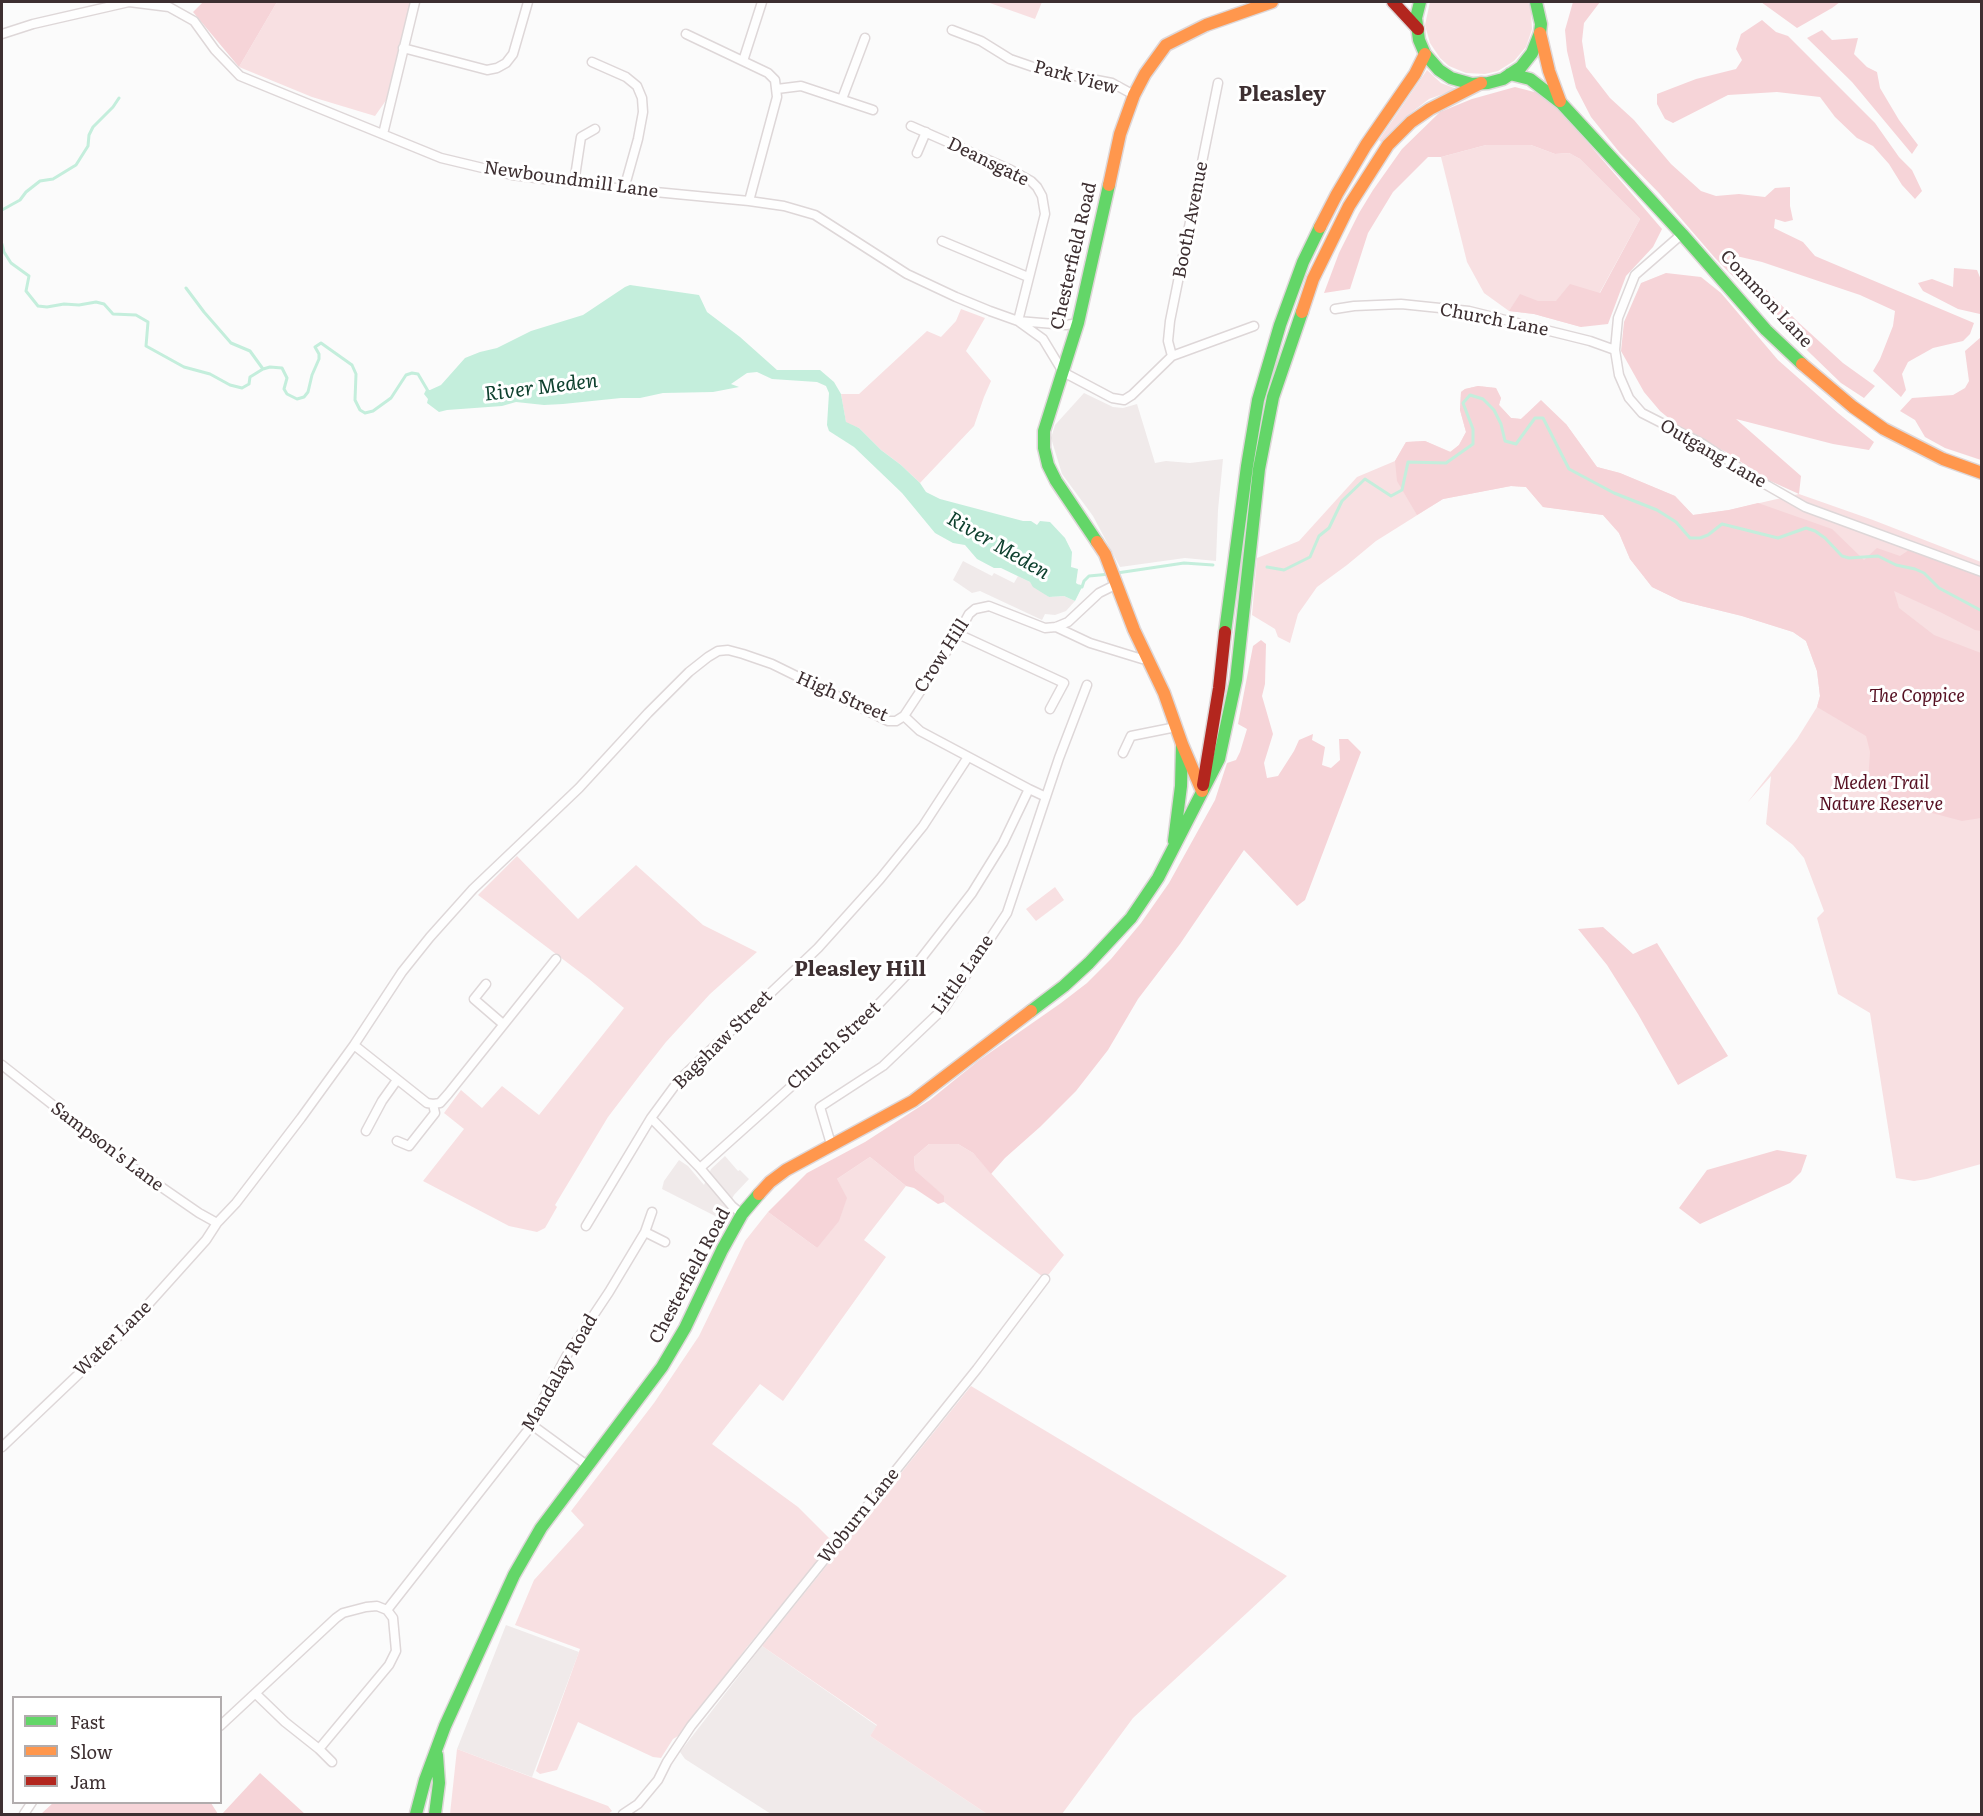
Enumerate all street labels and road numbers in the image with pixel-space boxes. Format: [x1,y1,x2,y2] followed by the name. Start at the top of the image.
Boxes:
[1031,56,1121,100] street label: Park View
[944,133,1032,191] street label: Deansgate
[483,157,659,203] street label: Newboundmill Lane
[1169,160,1213,280] street label: Booth Avenue
[1047,180,1101,332] street label: Chesterfield Road
[1715,246,1817,352] street label: Common Lane
[1438,299,1550,341] street label: Church Lane
[1656,415,1770,493] street label: Outgang Lane
[910,615,974,697] street label: Crow Hill
[793,667,891,727] street label: High Street
[928,931,998,1019] street label: Little Lane
[669,986,777,1094] street label: Bagshaw Street
[783,997,885,1095] street label: Church Street
[46,1098,168,1196] street label: Sampson's Lane
[645,1204,735,1348] street label: Chesterfield Road
[70,1297,156,1381] street label: Water Lane
[518,1310,602,1436] street label: Mandalay Road
[814,1464,904,1568] street label: Woburn Lane

